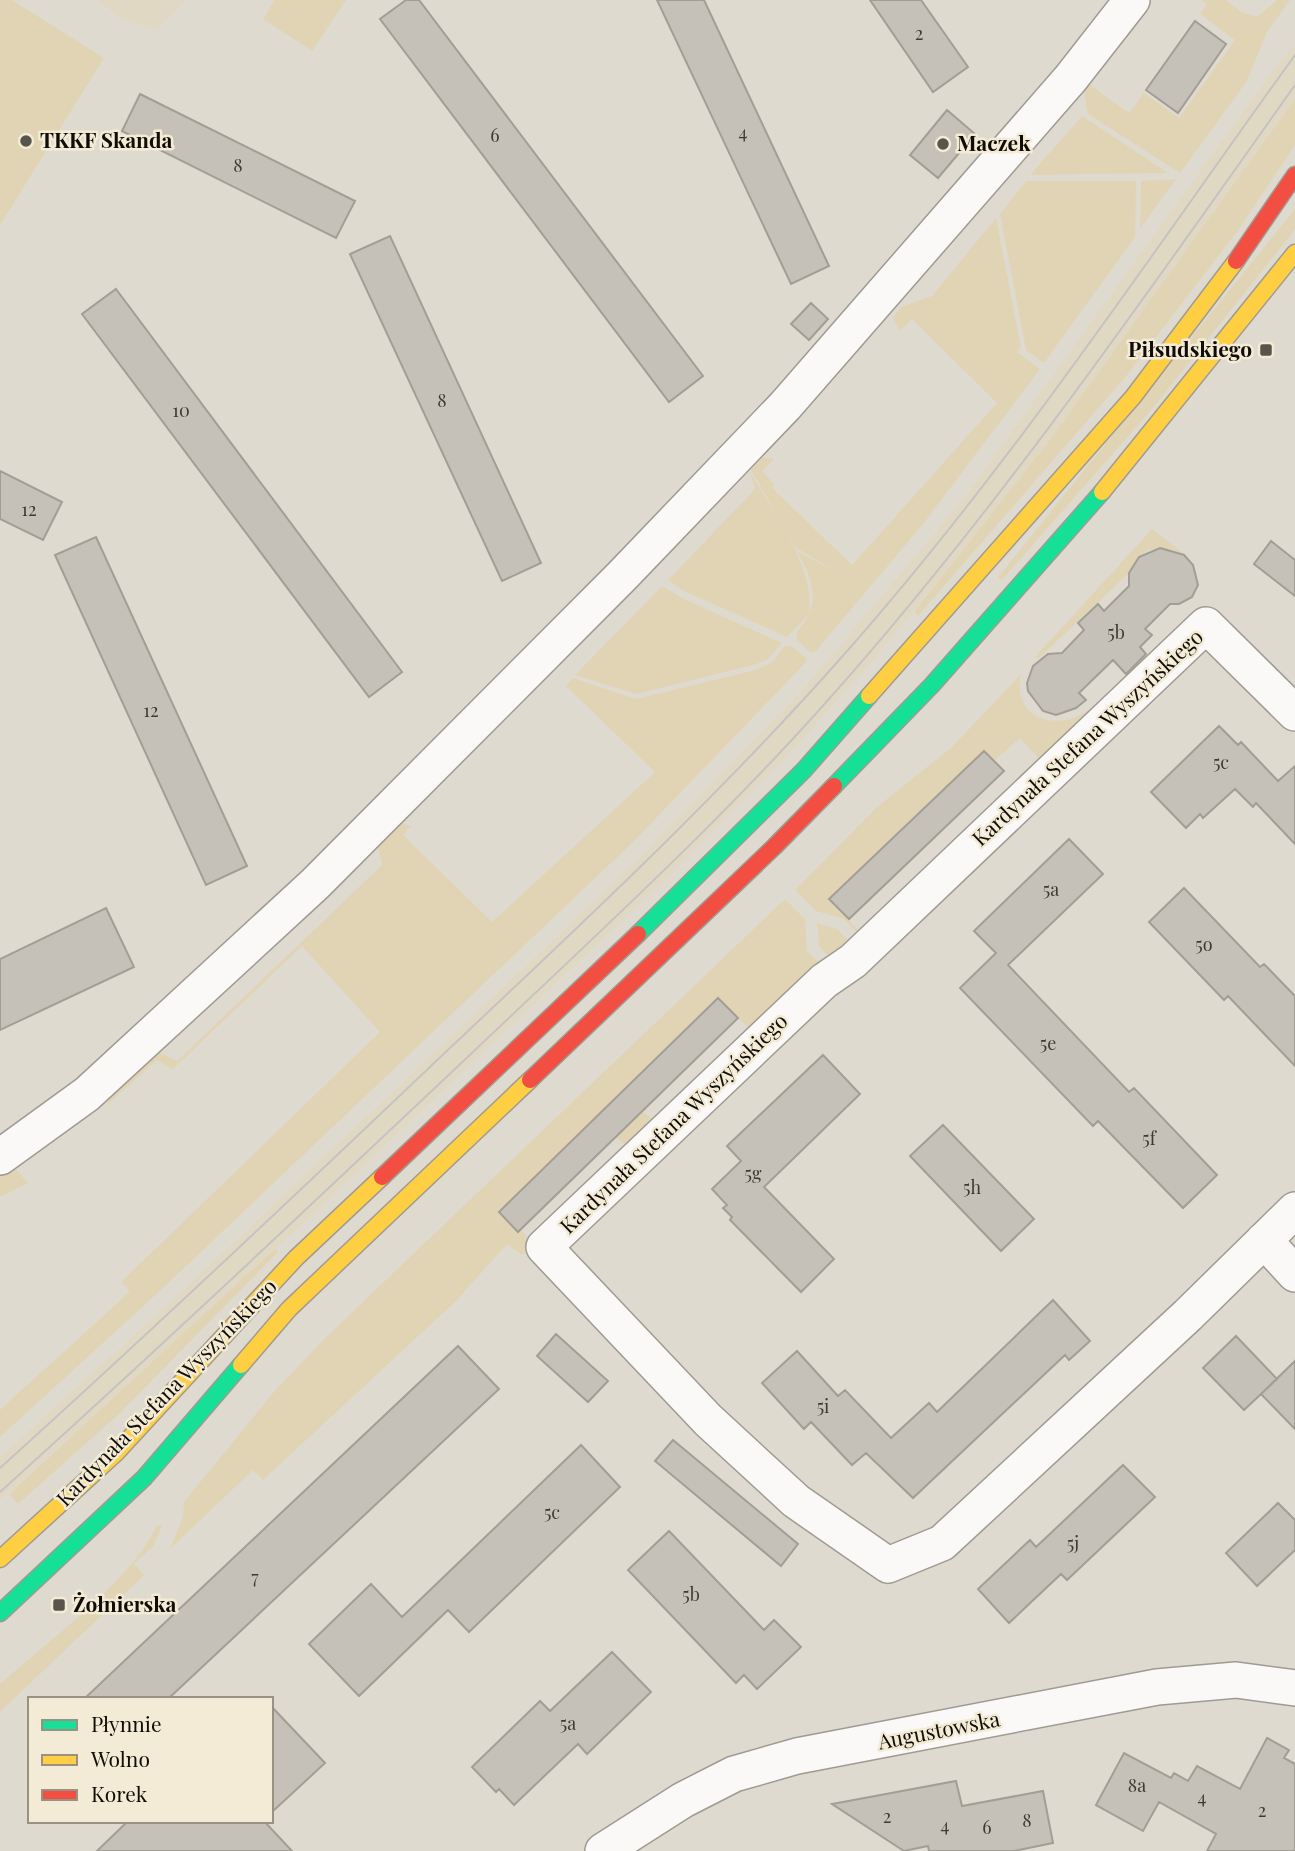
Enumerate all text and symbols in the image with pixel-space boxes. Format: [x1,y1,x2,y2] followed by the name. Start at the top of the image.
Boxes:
[915,21,923,45] house number: 2
[739,120,748,144] house number: 4
[490,123,500,147] house number: 6
[40,125,173,153] place label: TKKF Skanda
[957,128,1031,156] place label: Maczek
[18,133,34,149] marker: TKKF Skanda
[935,136,951,152] marker: Maczek
[233,153,243,177] house number: 8
[1128,334,1252,362] place label: Piłsudskiego
[1258,342,1274,358] marker: Piłsudskiego
[437,388,447,412] house number: 8
[172,398,190,422] house number: 10
[21,497,37,521] house number: 12
[1107,620,1125,644] house number: 5b
[965,622,1208,851] street label: Kardynała Stefana Wyszyńskiego
[143,698,159,722] house number: 12
[1213,750,1229,774] house number: 5c
[1043,877,1059,901] house number: 5a
[1195,932,1213,956] house number: 5o
[553,1006,792,1239] street label: Kardynała Stefana Wyszyńskiego
[1040,1031,1056,1055] house number: 5e
[1142,1126,1158,1150] house number: 5f
[745,1161,762,1185] house number: 5g
[963,1175,981,1199] house number: 5h
[49,1272,282,1511] street label: Kardynała Stefana Wyszyńskiego
[817,1394,829,1418] house number: 5i
[544,1500,560,1524] house number: 5c
[1067,1531,1079,1555] house number: 5j
[251,1565,259,1589] house number: 7
[682,1582,700,1606] house number: 5b
[73,1589,176,1617] place label: Żołnierska
[51,1597,67,1613] marker: Żołnierska
[28,1697,273,1823] legend
[874,1703,1002,1755] street label: Augustowska
[91,1709,162,1737] text: Płynnie
[560,1711,576,1735] house number: 5a
[90,1744,150,1772] text: Wolno
[1128,1773,1146,1797] house number: 8a
[91,1779,148,1807] text: Korek
[1198,1785,1207,1809] house number: 4
[1258,1798,1266,1822] house number: 2
[883,1804,891,1828] house number: 2
[1022,1808,1032,1832] house number: 8
[941,1813,950,1837] house number: 4
[982,1815,992,1839] house number: 6

